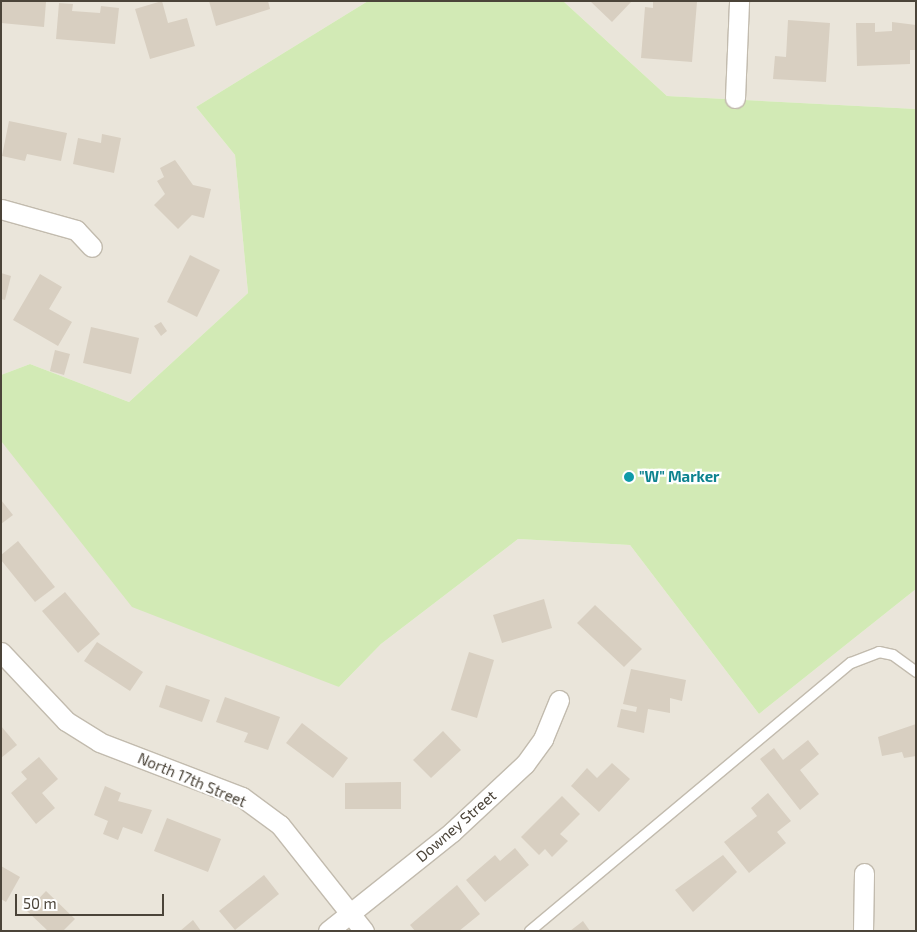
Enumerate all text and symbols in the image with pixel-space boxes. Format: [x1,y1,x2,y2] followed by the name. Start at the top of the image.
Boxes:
[639,468,720,486] place label: "W" Marker
[623,471,635,483] marker: "W" Marker
[135,749,249,811] street label: North 17th Street
[412,786,500,866] street label: Downey Street
[18,884,166,916] scale bar
[23,894,57,912] text: 50 m

